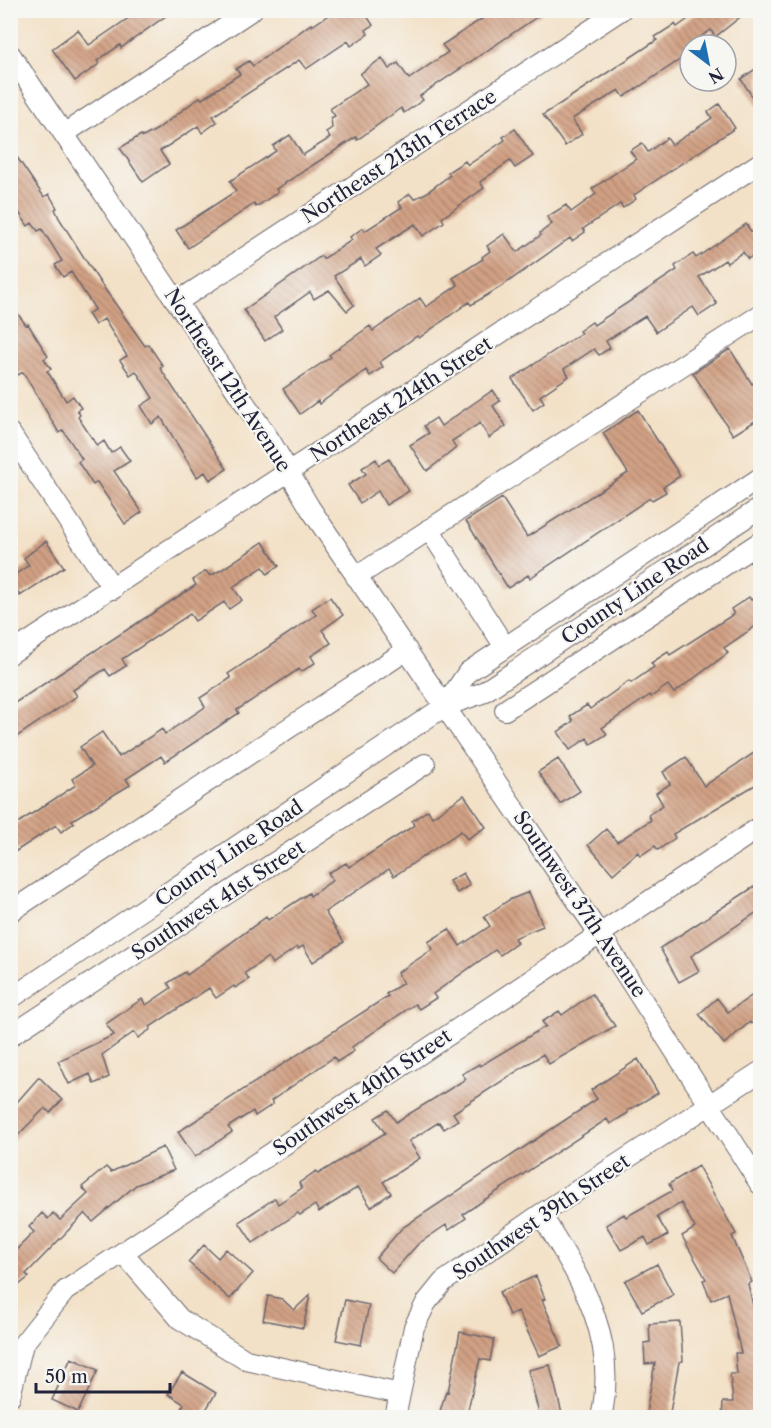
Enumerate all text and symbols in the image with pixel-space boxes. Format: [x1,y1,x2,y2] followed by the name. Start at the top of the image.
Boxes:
[678,33,738,93] north arrow
[705,64,727,88] text: N
[297,84,501,228] street label: Northeast 213th Terrace
[160,284,296,476] street label: Northeast 12th Avenue
[306,331,496,467] street label: Northeast 214th Street
[557,533,713,649] street label: County Line Road
[151,795,307,911] street label: County Line Road
[509,806,651,1002] street label: Southwest 37th Avenue
[127,835,309,965] street label: Southwest 41st Street
[268,1023,456,1161] street label: Southwest 40th Street
[448,1149,634,1285] street label: Southwest 39th Street
[36,1356,170,1394] scale bar
[45,1366,88,1388] text: 50 m

